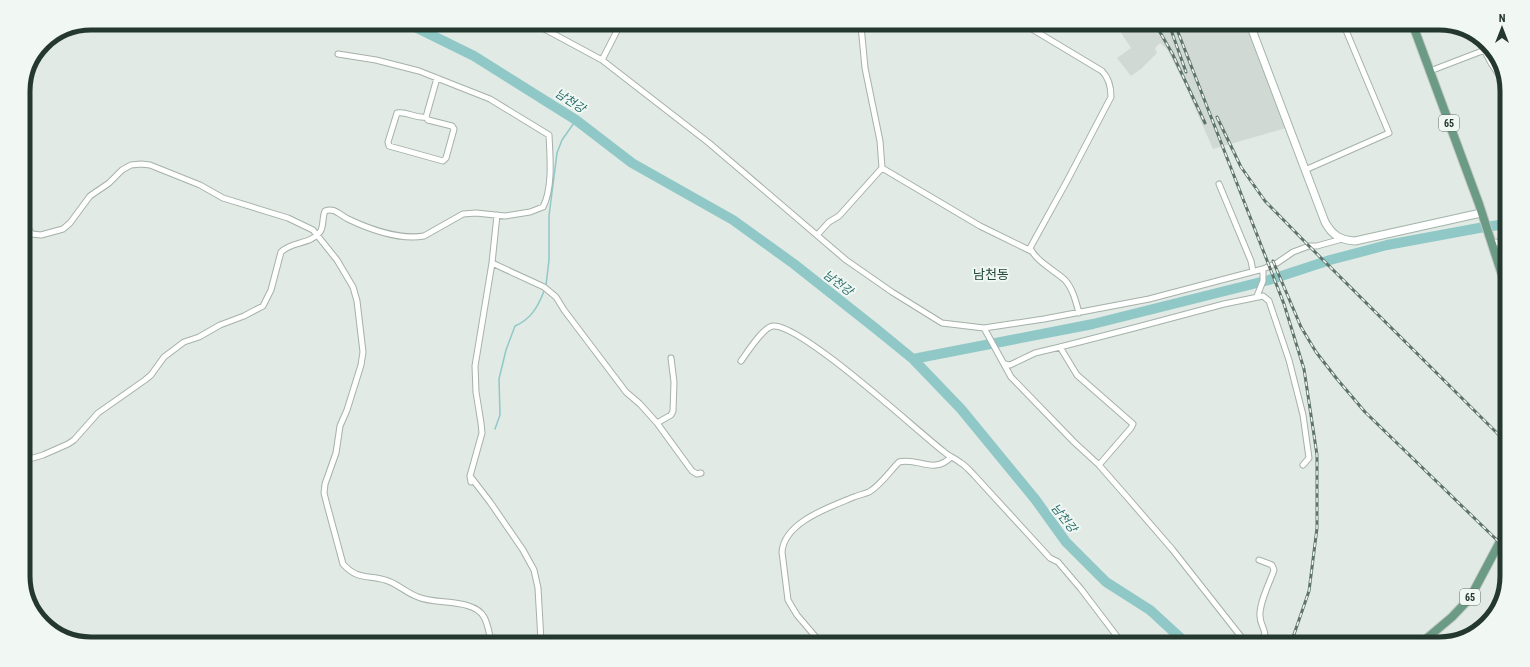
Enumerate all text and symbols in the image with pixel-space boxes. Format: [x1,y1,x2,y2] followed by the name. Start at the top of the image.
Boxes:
[1482,8,1522,48] north arrow
[1499,12,1506,25] text: N
[552,86,589,117] water label: 남천강
[1439,115,1459,131] road number: 65
[821,267,857,300] water label: 남천강
[973,267,1009,282] district label: 남천동
[1048,501,1081,537] water label: 남천강
[1460,589,1480,605] road number: 65

